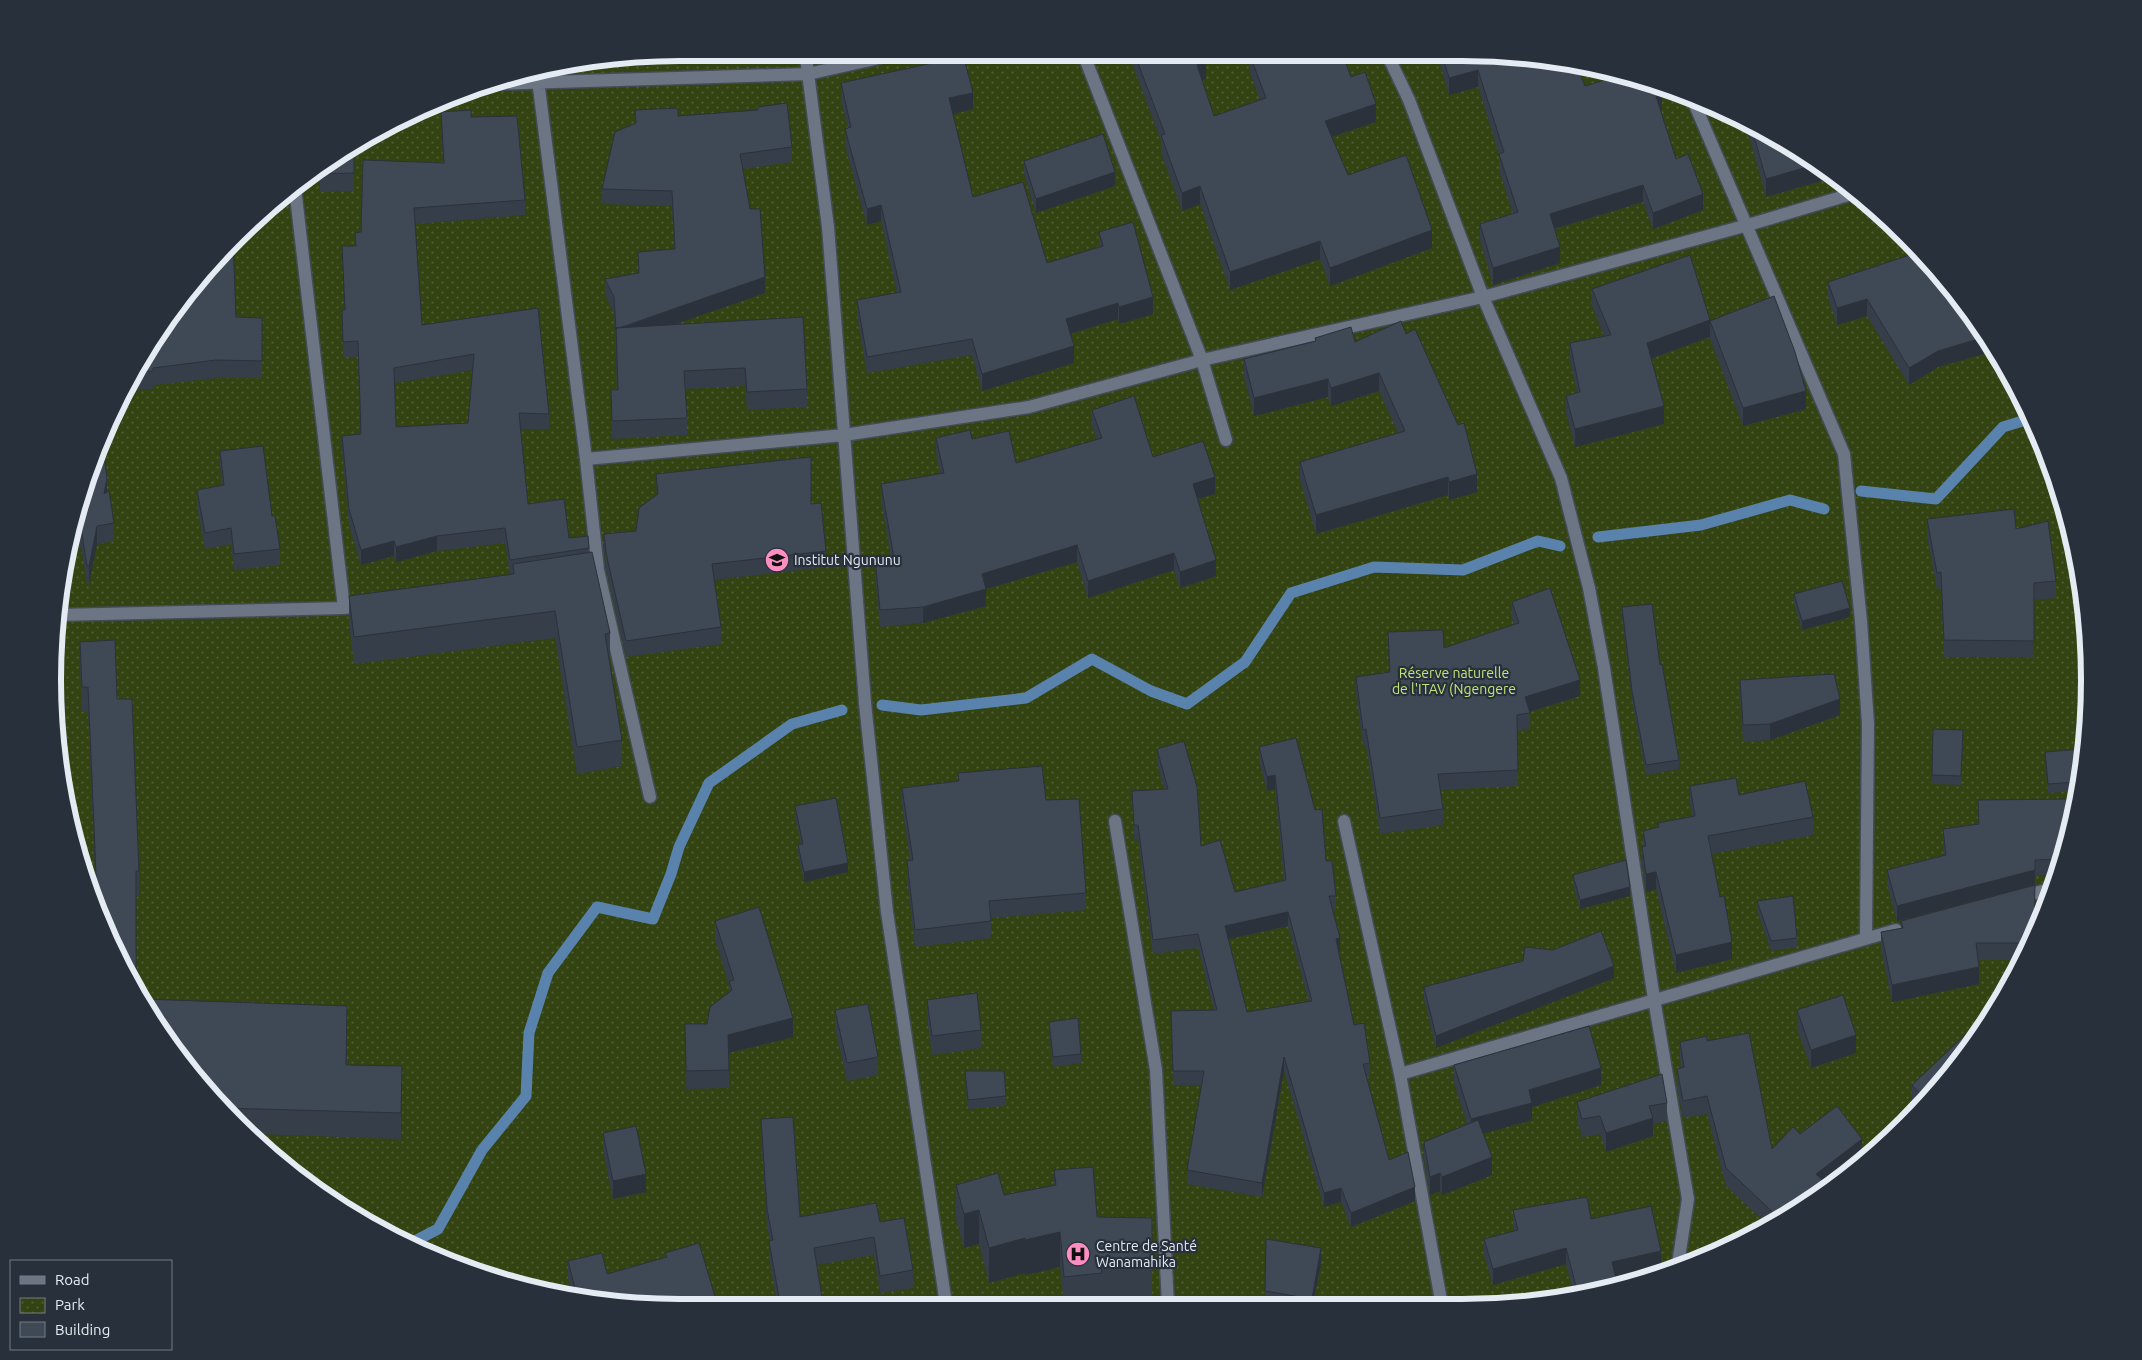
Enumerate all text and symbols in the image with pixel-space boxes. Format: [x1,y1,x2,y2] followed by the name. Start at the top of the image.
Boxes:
[764,547,790,573] school or university icon: Institut Ngununu
[794,552,901,568] place label: Institut Ngununu
[1392,665,1516,697] park label: Réserve naturelle de l'ITAV (Ngengere
[1096,1238,1197,1270] place label: Centre de Santé Wanamahika
[1065,1241,1091,1267] hospital icon: Centre de Santé Wanamahika
[10,1260,172,1350] legend
[55,1271,90,1288] text: Road
[55,1296,85,1313] text: Park
[55,1321,110,1338] text: Building

